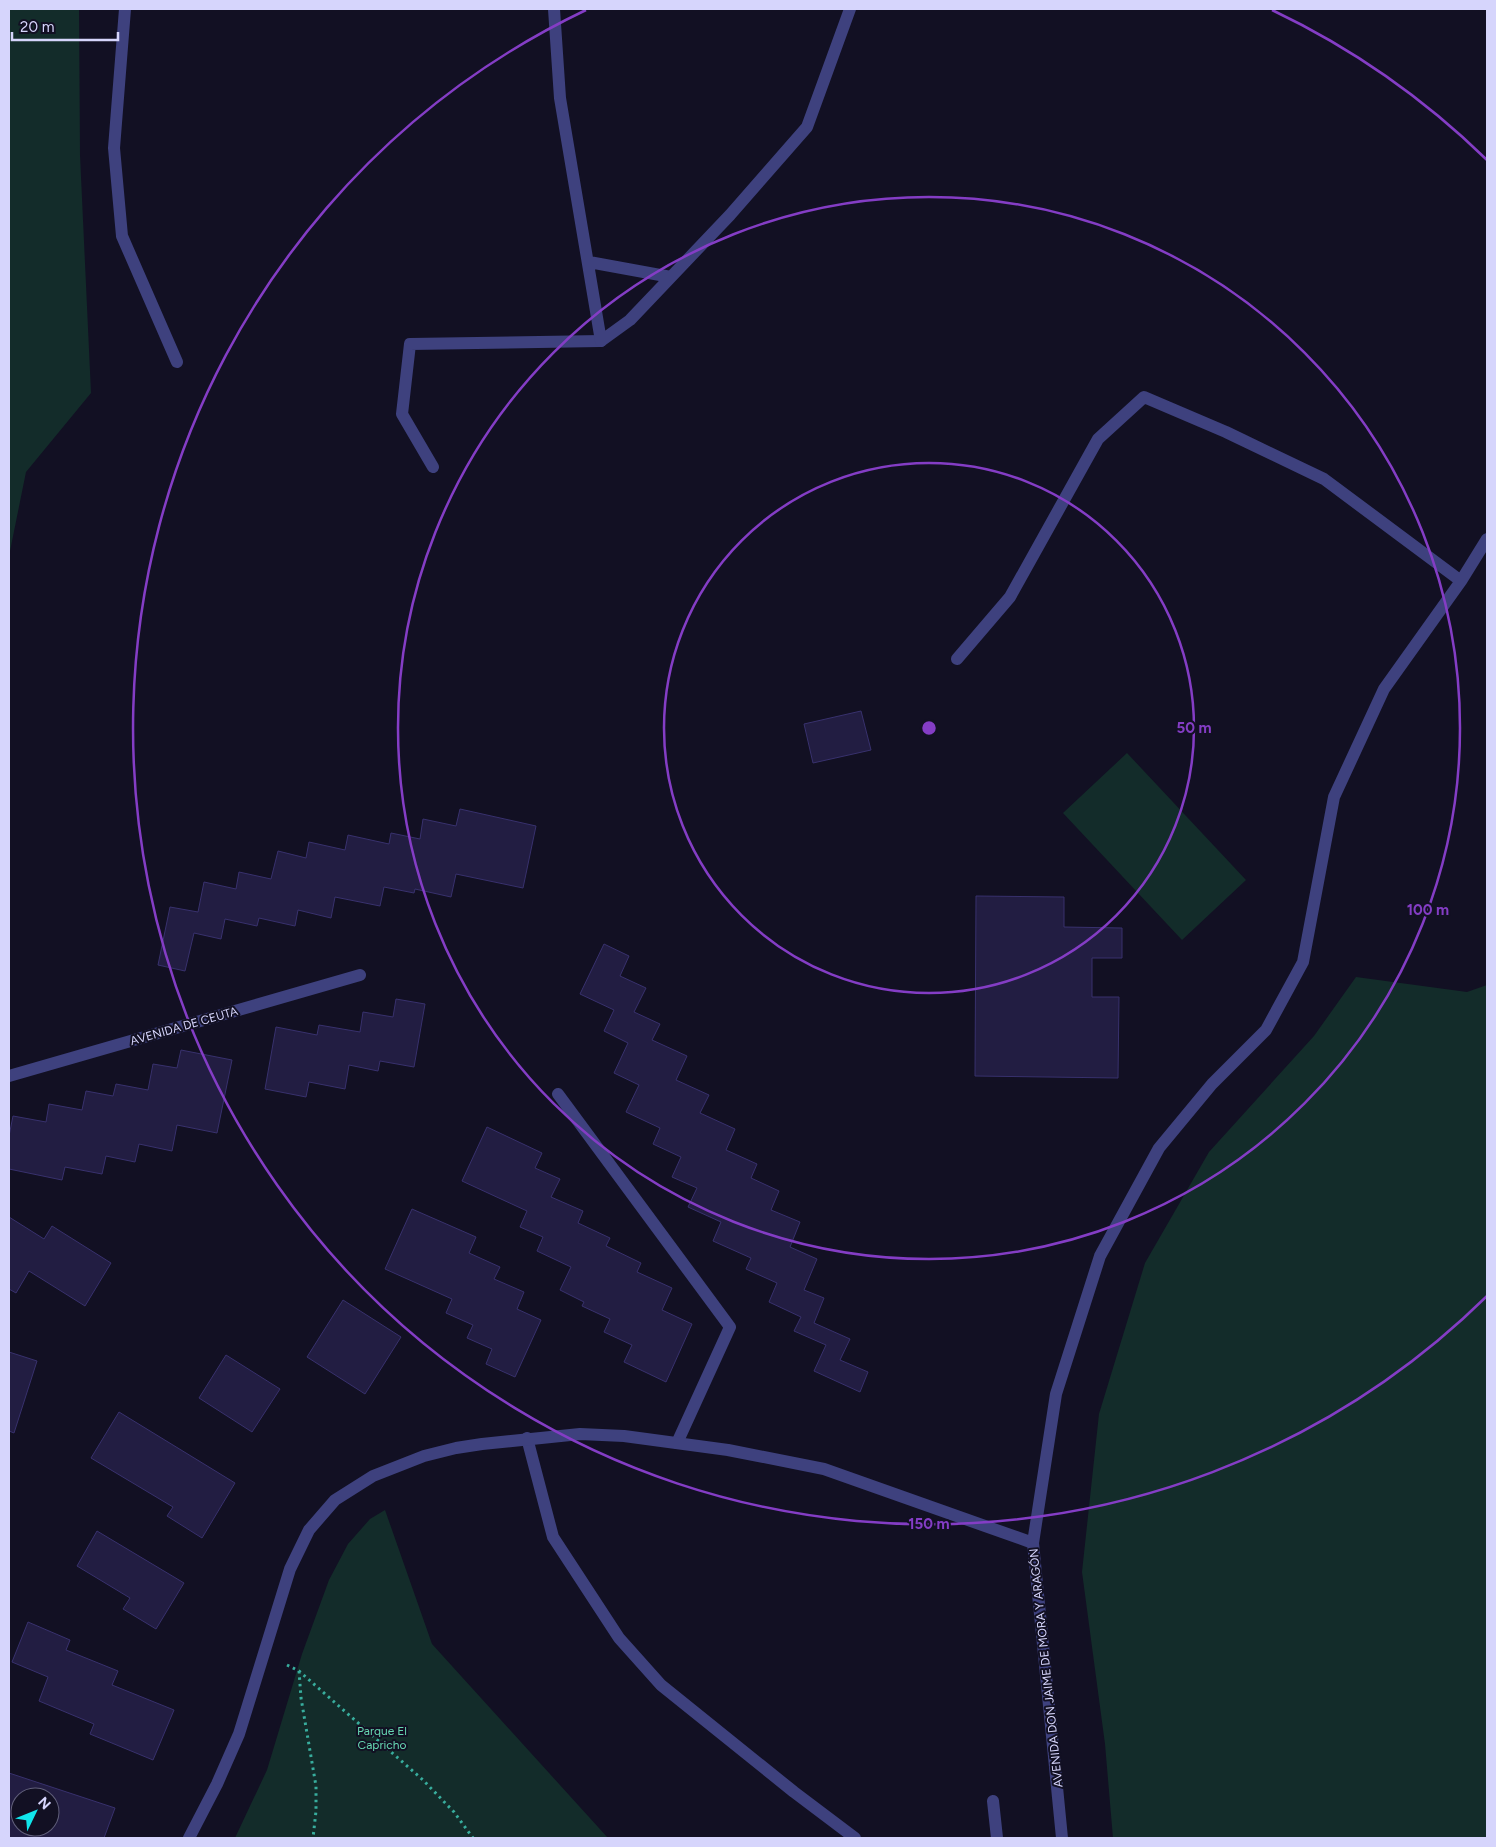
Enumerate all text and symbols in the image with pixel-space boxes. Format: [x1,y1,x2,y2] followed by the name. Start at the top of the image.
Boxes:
[12,10,119,42] scale bar
[20,18,54,36] text: 20 m
[920,719,938,737] centre of rings
[1176,719,1212,737] text: 50 m
[1407,901,1449,919] text: 100 m
[129,1004,239,1048] street label: AVENIDA DE CEUTA
[908,1515,950,1533] text: 150 m
[1026,1548,1066,1788] street label: AVENIDA DON JAIME DE MORA Y ARAGÓN
[357,1724,407,1752] park label: Parque El Capricho
[10,1787,60,1837] north arrow
[34,1794,54,1813] text: N

